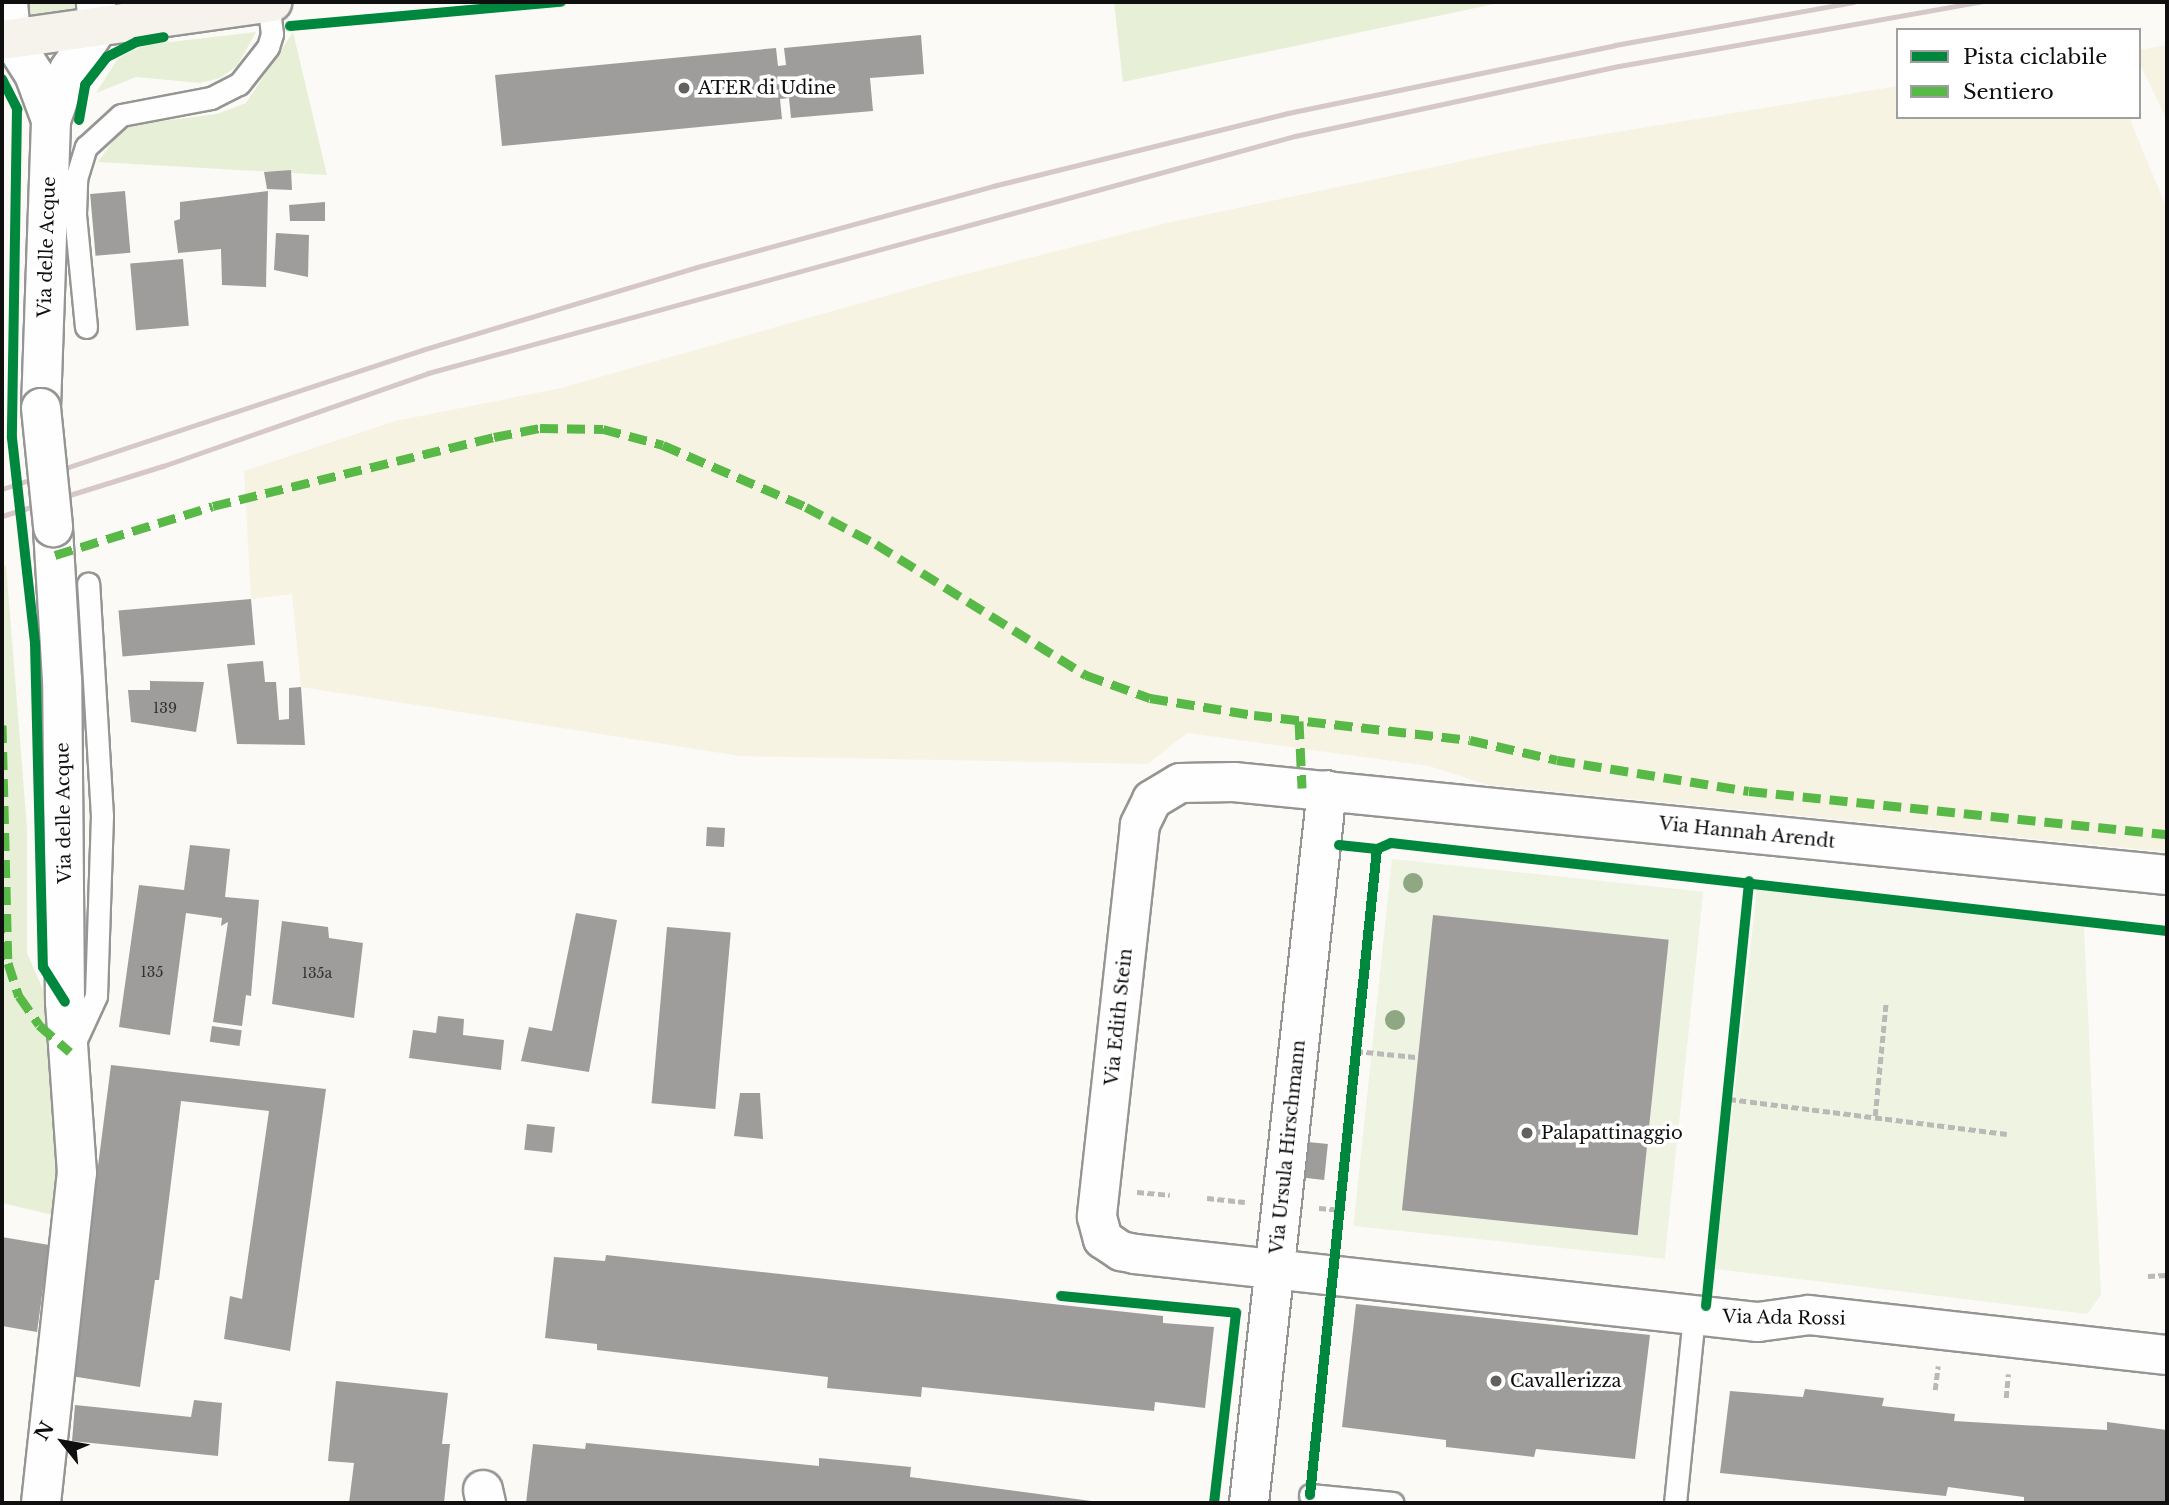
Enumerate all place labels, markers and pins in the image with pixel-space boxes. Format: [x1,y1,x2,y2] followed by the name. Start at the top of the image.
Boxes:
[698,77,837,99] place label: ATER di Udine
[676,80,692,96] marker: ATER di Udine
[1541,1122,1683,1144] place label: Palapattinaggio
[1519,1125,1535,1141] marker: Palapattinaggio
[1510,1370,1622,1392] place label: Cavallerizza
[1488,1373,1504,1389] marker: Cavallerizza

